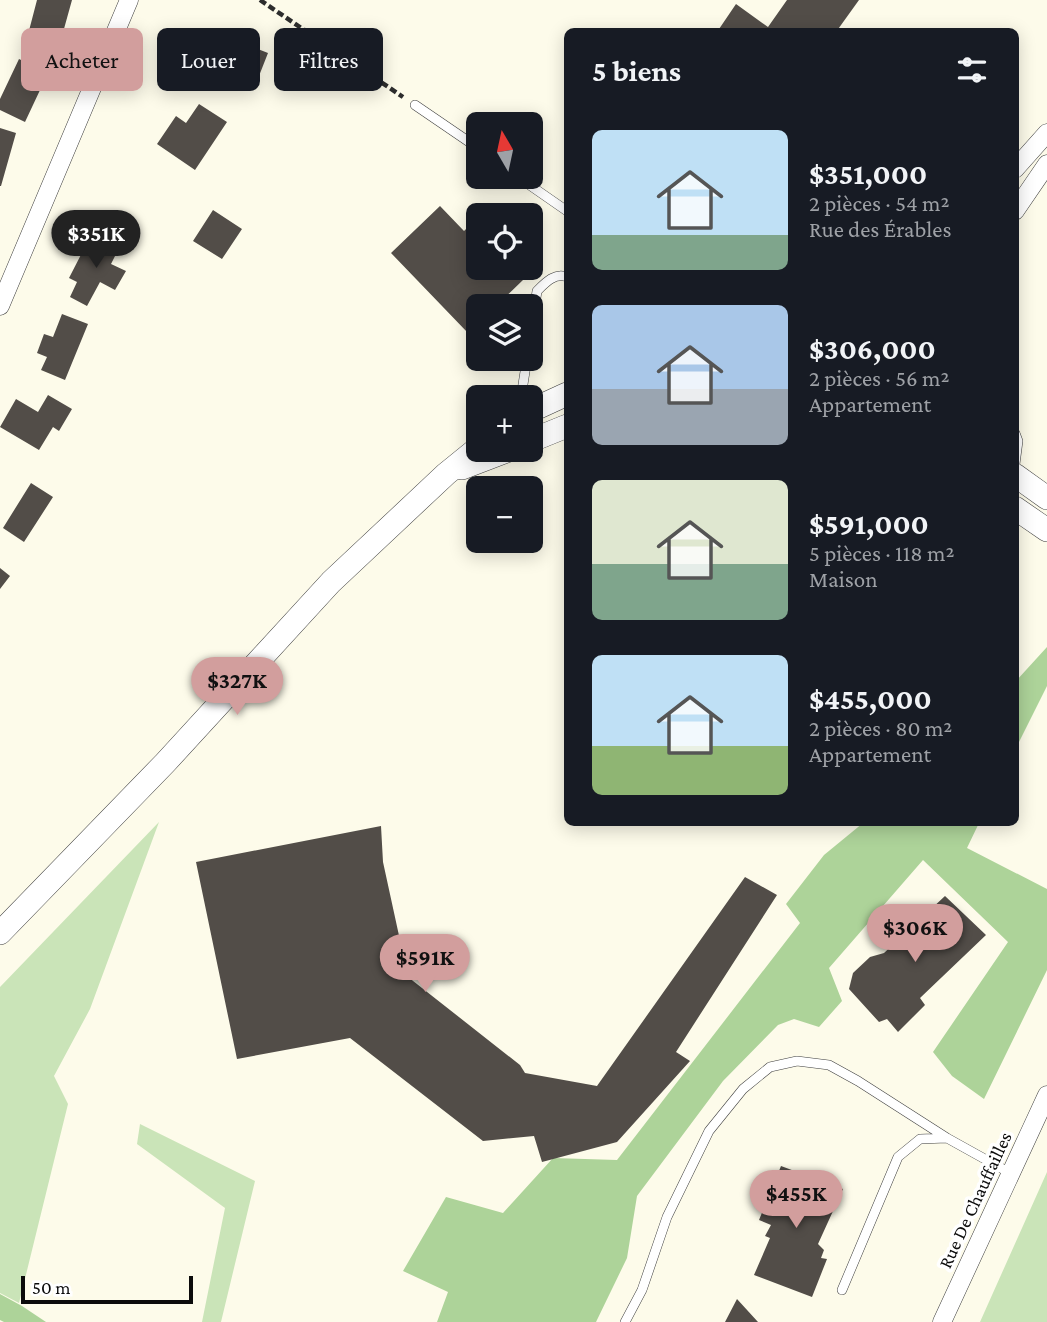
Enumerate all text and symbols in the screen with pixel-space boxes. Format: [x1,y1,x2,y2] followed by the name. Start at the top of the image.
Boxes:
[21,28,143,91] chip: Acheter
[157,28,260,91] chip: Louer
[274,28,383,91] chip: Filtres
[953,51,991,89] icon: filters
[592,54,681,87] text: 5 biens
[466,112,542,189] north arrow
[466,112,543,553] map controls
[809,157,927,190] text: $351,000
[648,158,732,242] icon: home
[809,190,950,216] text: 2 pièces · 54 m²
[466,203,543,280] button: locate
[47,210,145,270] pin: $351K
[809,216,952,242] text: Rue des Érables
[67,220,125,246] text: $351K
[466,294,543,371] button: layers
[809,332,936,365] text: $306,000
[648,333,732,417] icon: home
[809,365,950,391] text: 2 pièces · 56 m²
[466,385,543,462] button: +
[809,391,931,417] text: Appartement
[466,476,543,553] button: −
[809,507,929,540] text: $591,000
[648,508,732,592] icon: home
[809,540,955,566] text: 5 pièces · 118 m²
[809,566,878,592] text: Maison
[188,658,286,717] pin: $327K
[207,667,267,693] text: $327K
[809,682,932,715] text: $455,000
[648,683,732,767] icon: home
[809,715,952,741] text: 2 pièces · 80 m²
[809,741,931,767] text: Appartement
[866,904,964,964] pin: $306K
[883,914,947,940] text: $306K
[376,934,474,994] pin: $591K
[396,944,454,970] text: $591K
[934,1129,1016,1271] street label: Rue De Chauffailles
[747,1170,845,1230] pin: $455K
[766,1180,826,1206] text: $455K
[21,1273,192,1305] scale bar
[32,1277,71,1298] text: 50 m

